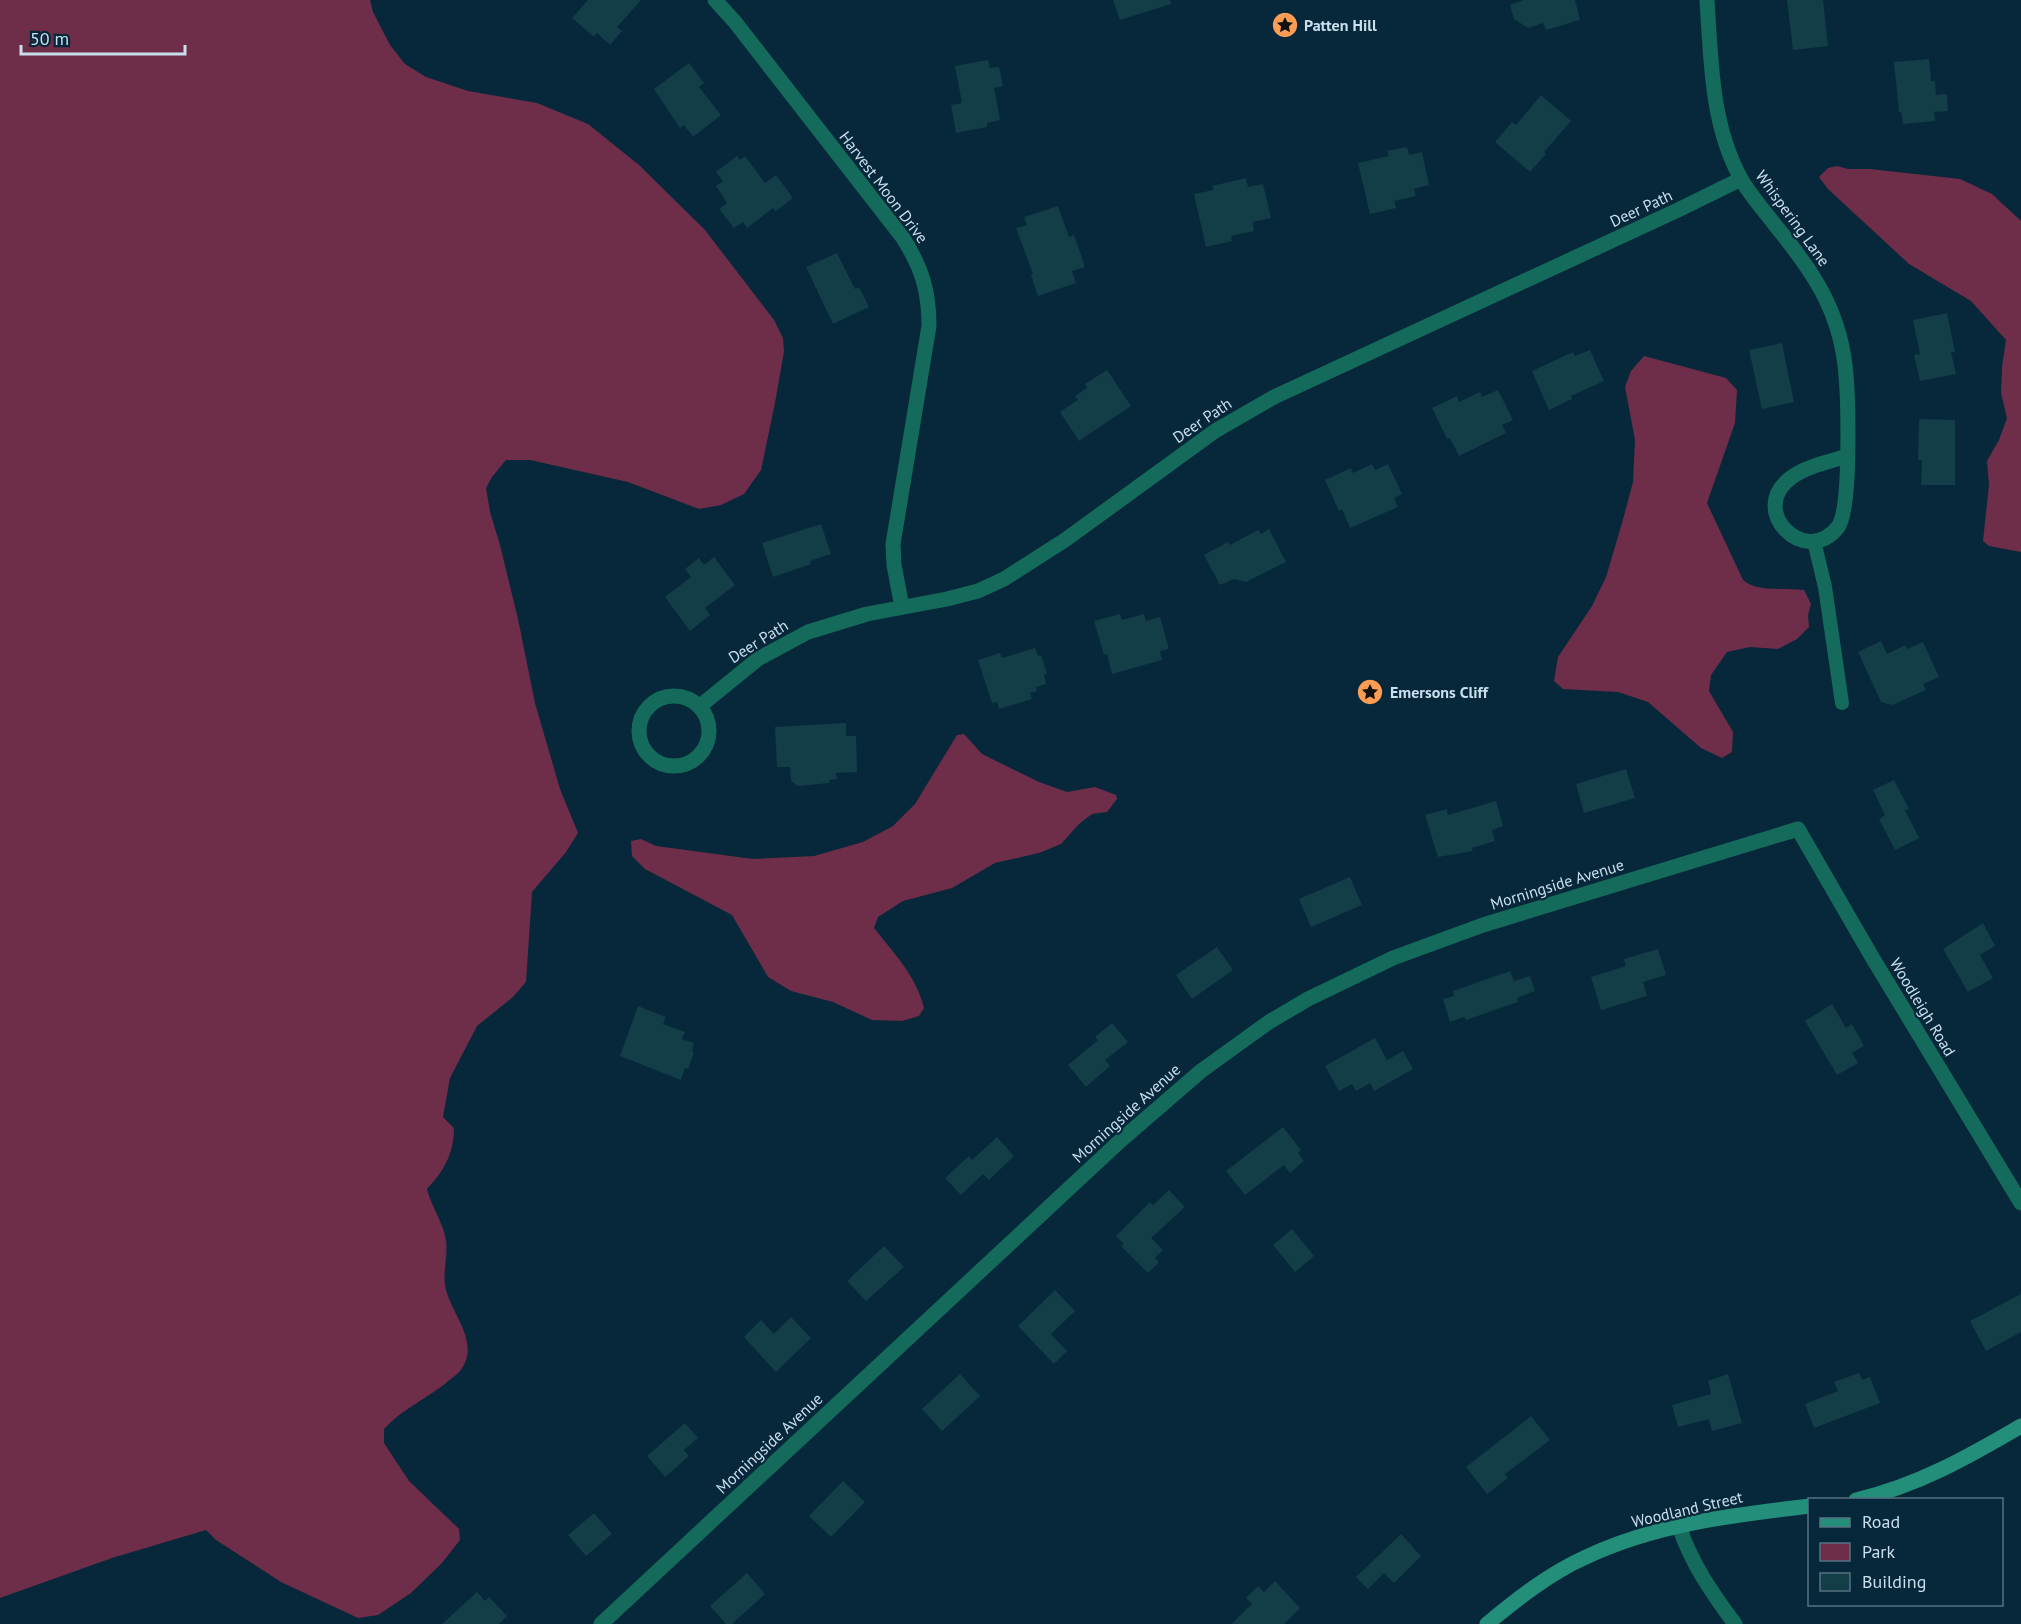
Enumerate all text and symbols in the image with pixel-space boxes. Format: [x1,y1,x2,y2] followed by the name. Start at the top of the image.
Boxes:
[1270,10,1300,40] place icon: Patten Hill
[1304,15,1377,35] place label: Patten Hill
[21,18,184,56] scale bar
[30,27,69,50] text: 50 m
[835,127,933,247] street label: Harvest Moon Drive
[1751,166,1835,270] street label: Whispering Lane
[1607,185,1675,231] street label: Deer Path
[1169,393,1235,447] street label: Deer Path
[724,615,792,667] street label: Deer Path
[1355,677,1385,707] place icon: Emersons Cliff
[1390,682,1489,702] place label: Emersons Cliff
[1488,854,1626,914] street label: Morningside Avenue
[1886,954,1960,1060] street label: Woodleigh Road
[1068,1059,1184,1167] street label: Morningside Avenue
[712,1388,826,1498] street label: Morningside Avenue
[1629,1486,1745,1532] street label: Woodland Street
[1808,1498,2003,1606] legend
[1862,1510,1900,1533] text: Road
[1862,1540,1895,1563] text: Park
[1862,1570,1926,1593] text: Building

